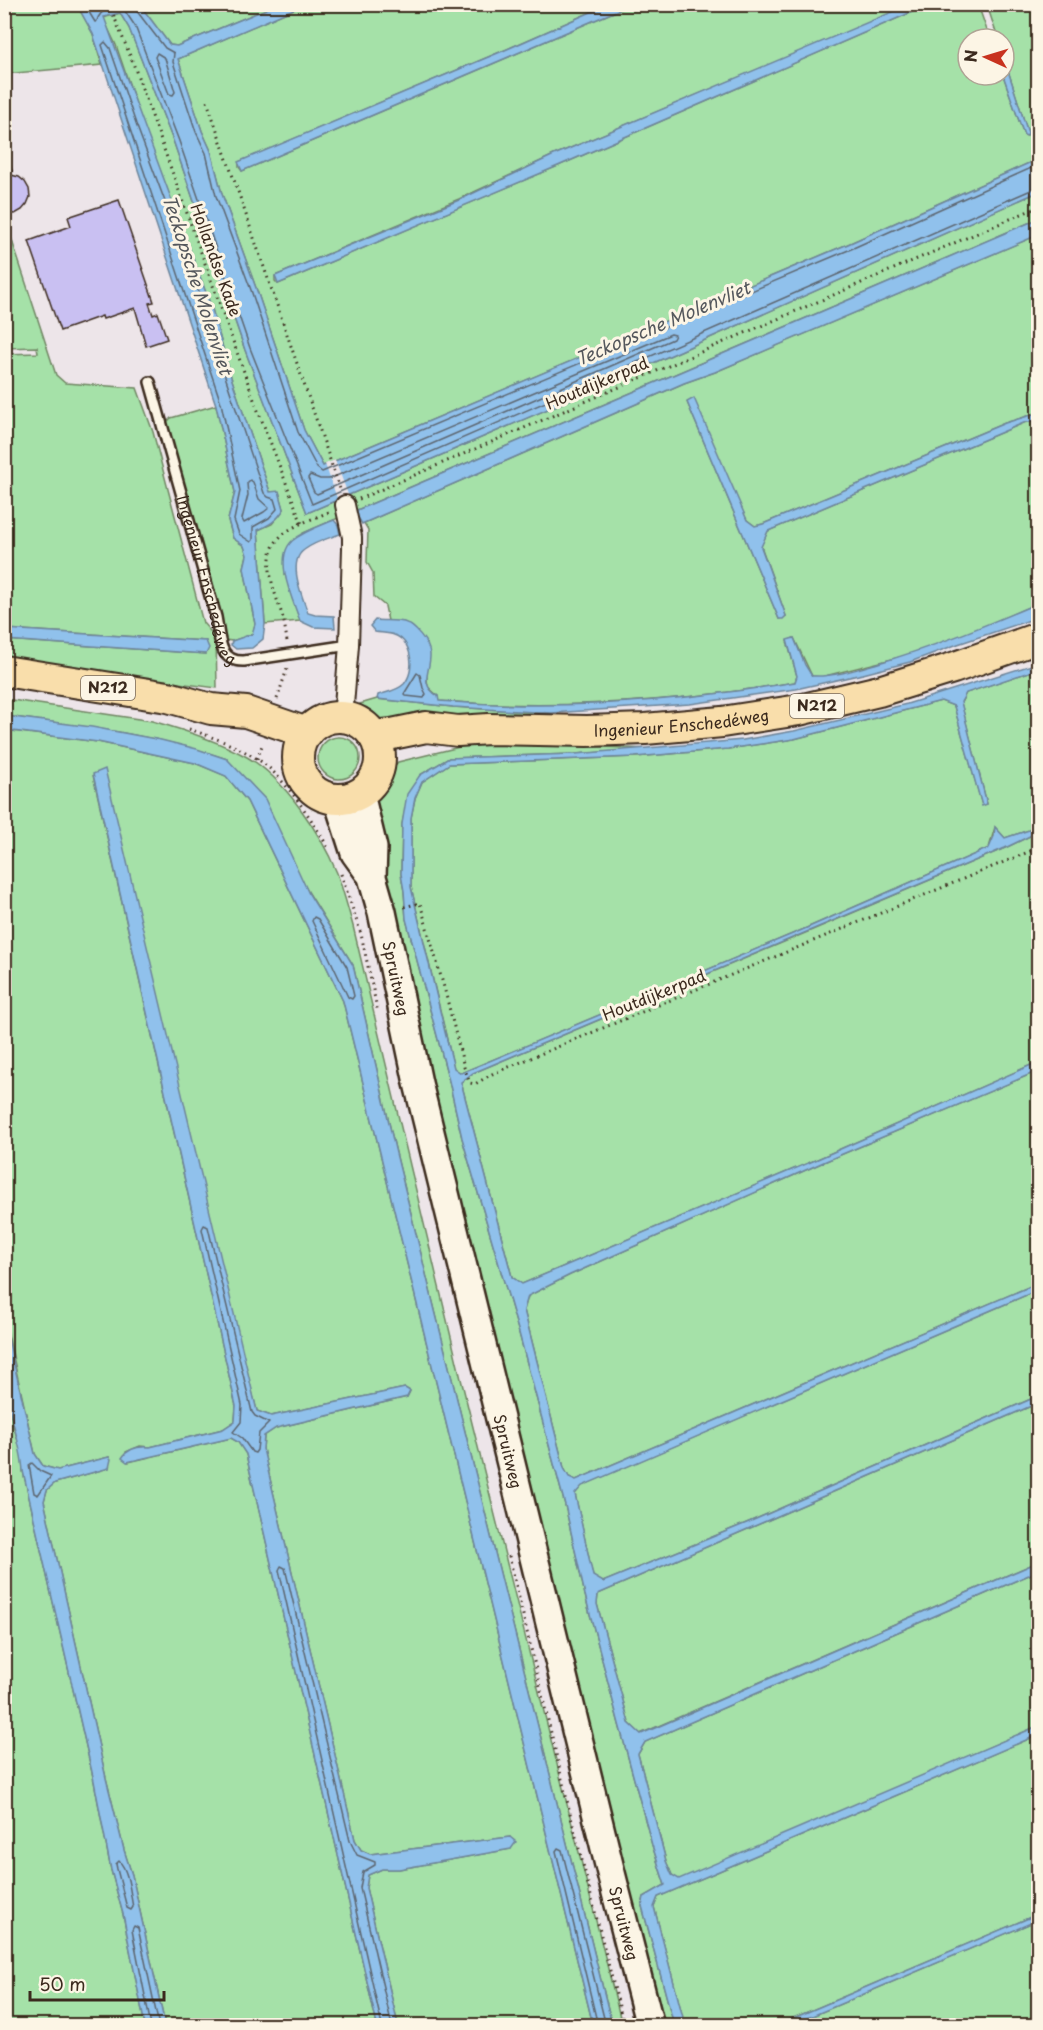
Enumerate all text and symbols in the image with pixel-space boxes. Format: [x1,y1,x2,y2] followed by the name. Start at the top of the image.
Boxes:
[956,27,1016,87] north arrow
[958,49,982,63] text: N
[157,191,241,380] water label: Teckopsche Molenvliet
[185,200,249,319] street label: Hollandse Kade
[571,273,756,372] water label: Teckopsche Molenvliet
[541,350,652,415] street label: Houtdijkerpad
[171,492,241,670] street label: Ingenieur Enschedéweg
[81,676,135,700] road number: N212
[790,694,844,718] road number: N212
[593,702,771,742] street label: Ingenieur Enschedéweg
[377,939,417,1018] street label: Spruitweg
[598,962,709,1026] street label: Houtdijkerpad
[488,1411,530,1491] street label: Spruitweg
[604,1883,646,1963] street label: Spruitweg
[30,1964,164,2002] scale bar
[39,1970,86,1997] text: 50 m

